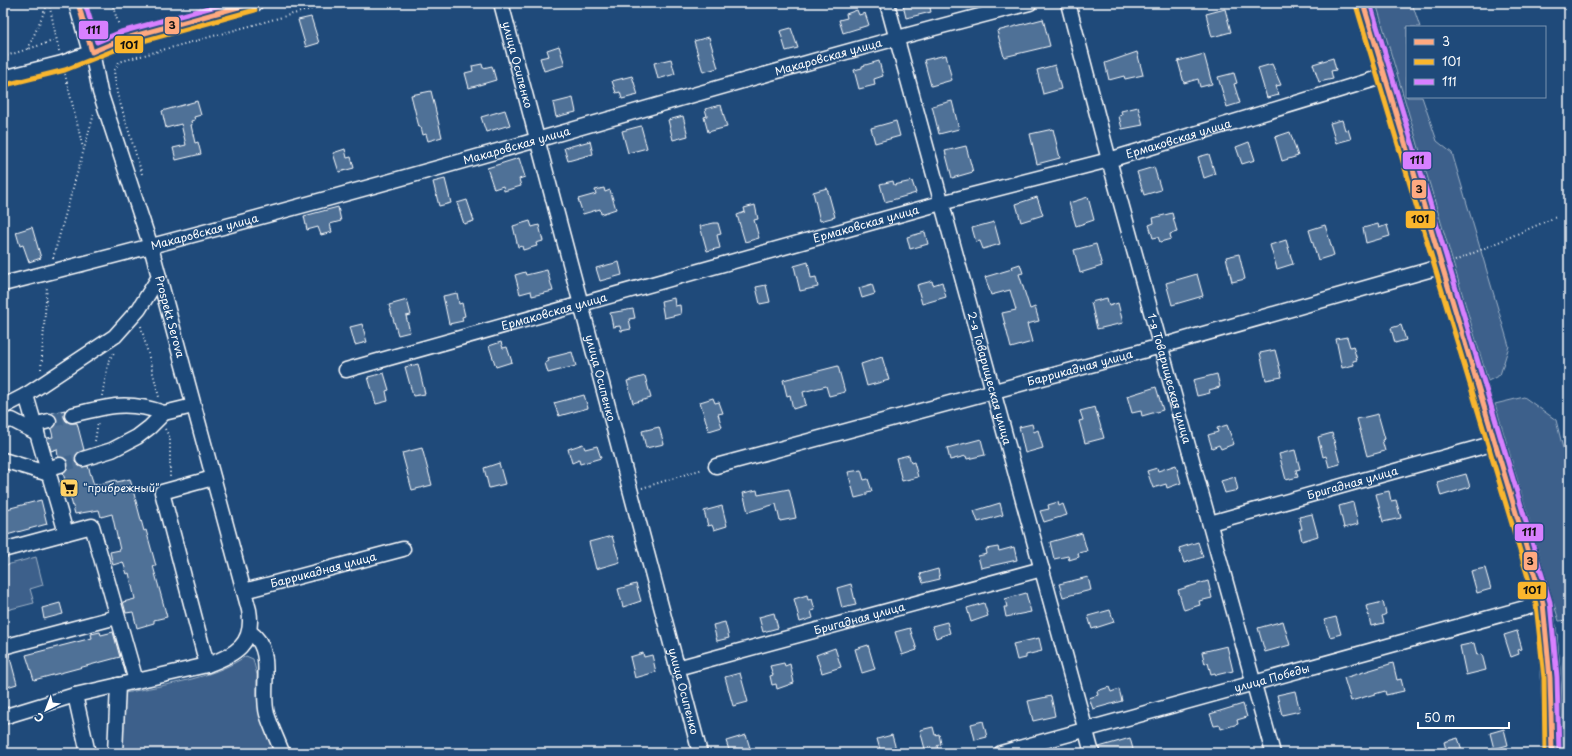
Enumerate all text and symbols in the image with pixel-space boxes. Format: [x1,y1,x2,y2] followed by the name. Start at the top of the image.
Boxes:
[164,16,180,35] line badge: 3
[168,16,176,33] text: 3
[78,20,109,40] line badge: 111
[498,20,538,110] street label: улица Осипенко
[86,21,101,38] text: 111
[1406,26,1546,98] legend
[1442,32,1450,50] text: 3
[773,34,884,80] street label: Макаровская улица
[114,35,144,54] line badge: 101
[120,36,138,53] text: 101
[1442,52,1461,70] text: 101
[1442,72,1457,90] text: 111
[1124,114,1233,162] street label: Ермаковская улица
[461,122,572,168] street label: Макаровская улица
[1402,151,1432,170] line badge: 111
[1410,151,1425,168] text: 111
[1411,179,1427,199] line badge: 3
[1415,180,1423,197] text: 3
[811,201,921,247] street label: Ермаковская улица
[149,209,260,254] street label: Макаровская улица
[1405,210,1436,229] line badge: 101
[1411,210,1429,227] text: 101
[151,273,190,360] street label: Prospekt Serova
[499,288,609,334] street label: Ермаковская улица
[964,310,1016,447] street label: 2-я Товарищеская улица
[1144,311,1196,446] street label: 1-я Товарищеская улица
[581,333,621,423] street label: улица Осипенко
[1025,345,1135,390] street label: Баррикадная улица
[1305,462,1400,503] street label: Бригадная улица
[58,477,80,499] supermarket icon: "прибрежный"
[83,479,160,496] place label: "прибрежный"
[1514,523,1544,542] line badge: 111
[1522,523,1537,540] text: 111
[268,547,378,592] street label: Баррикадная улица
[1523,551,1538,571] line badge: 3
[1526,552,1534,569] text: 3
[1517,581,1547,600] line badge: 101
[1523,581,1541,598] text: 101
[812,598,907,638] street label: Бригадная улица
[664,646,704,736] street label: улица Осипенко
[1232,659,1311,696] street label: улица Победы
[26,690,66,730] north arrow
[1418,704,1509,730] scale bar
[1424,708,1455,726] text: 50 m
[30,709,48,727] text: С

